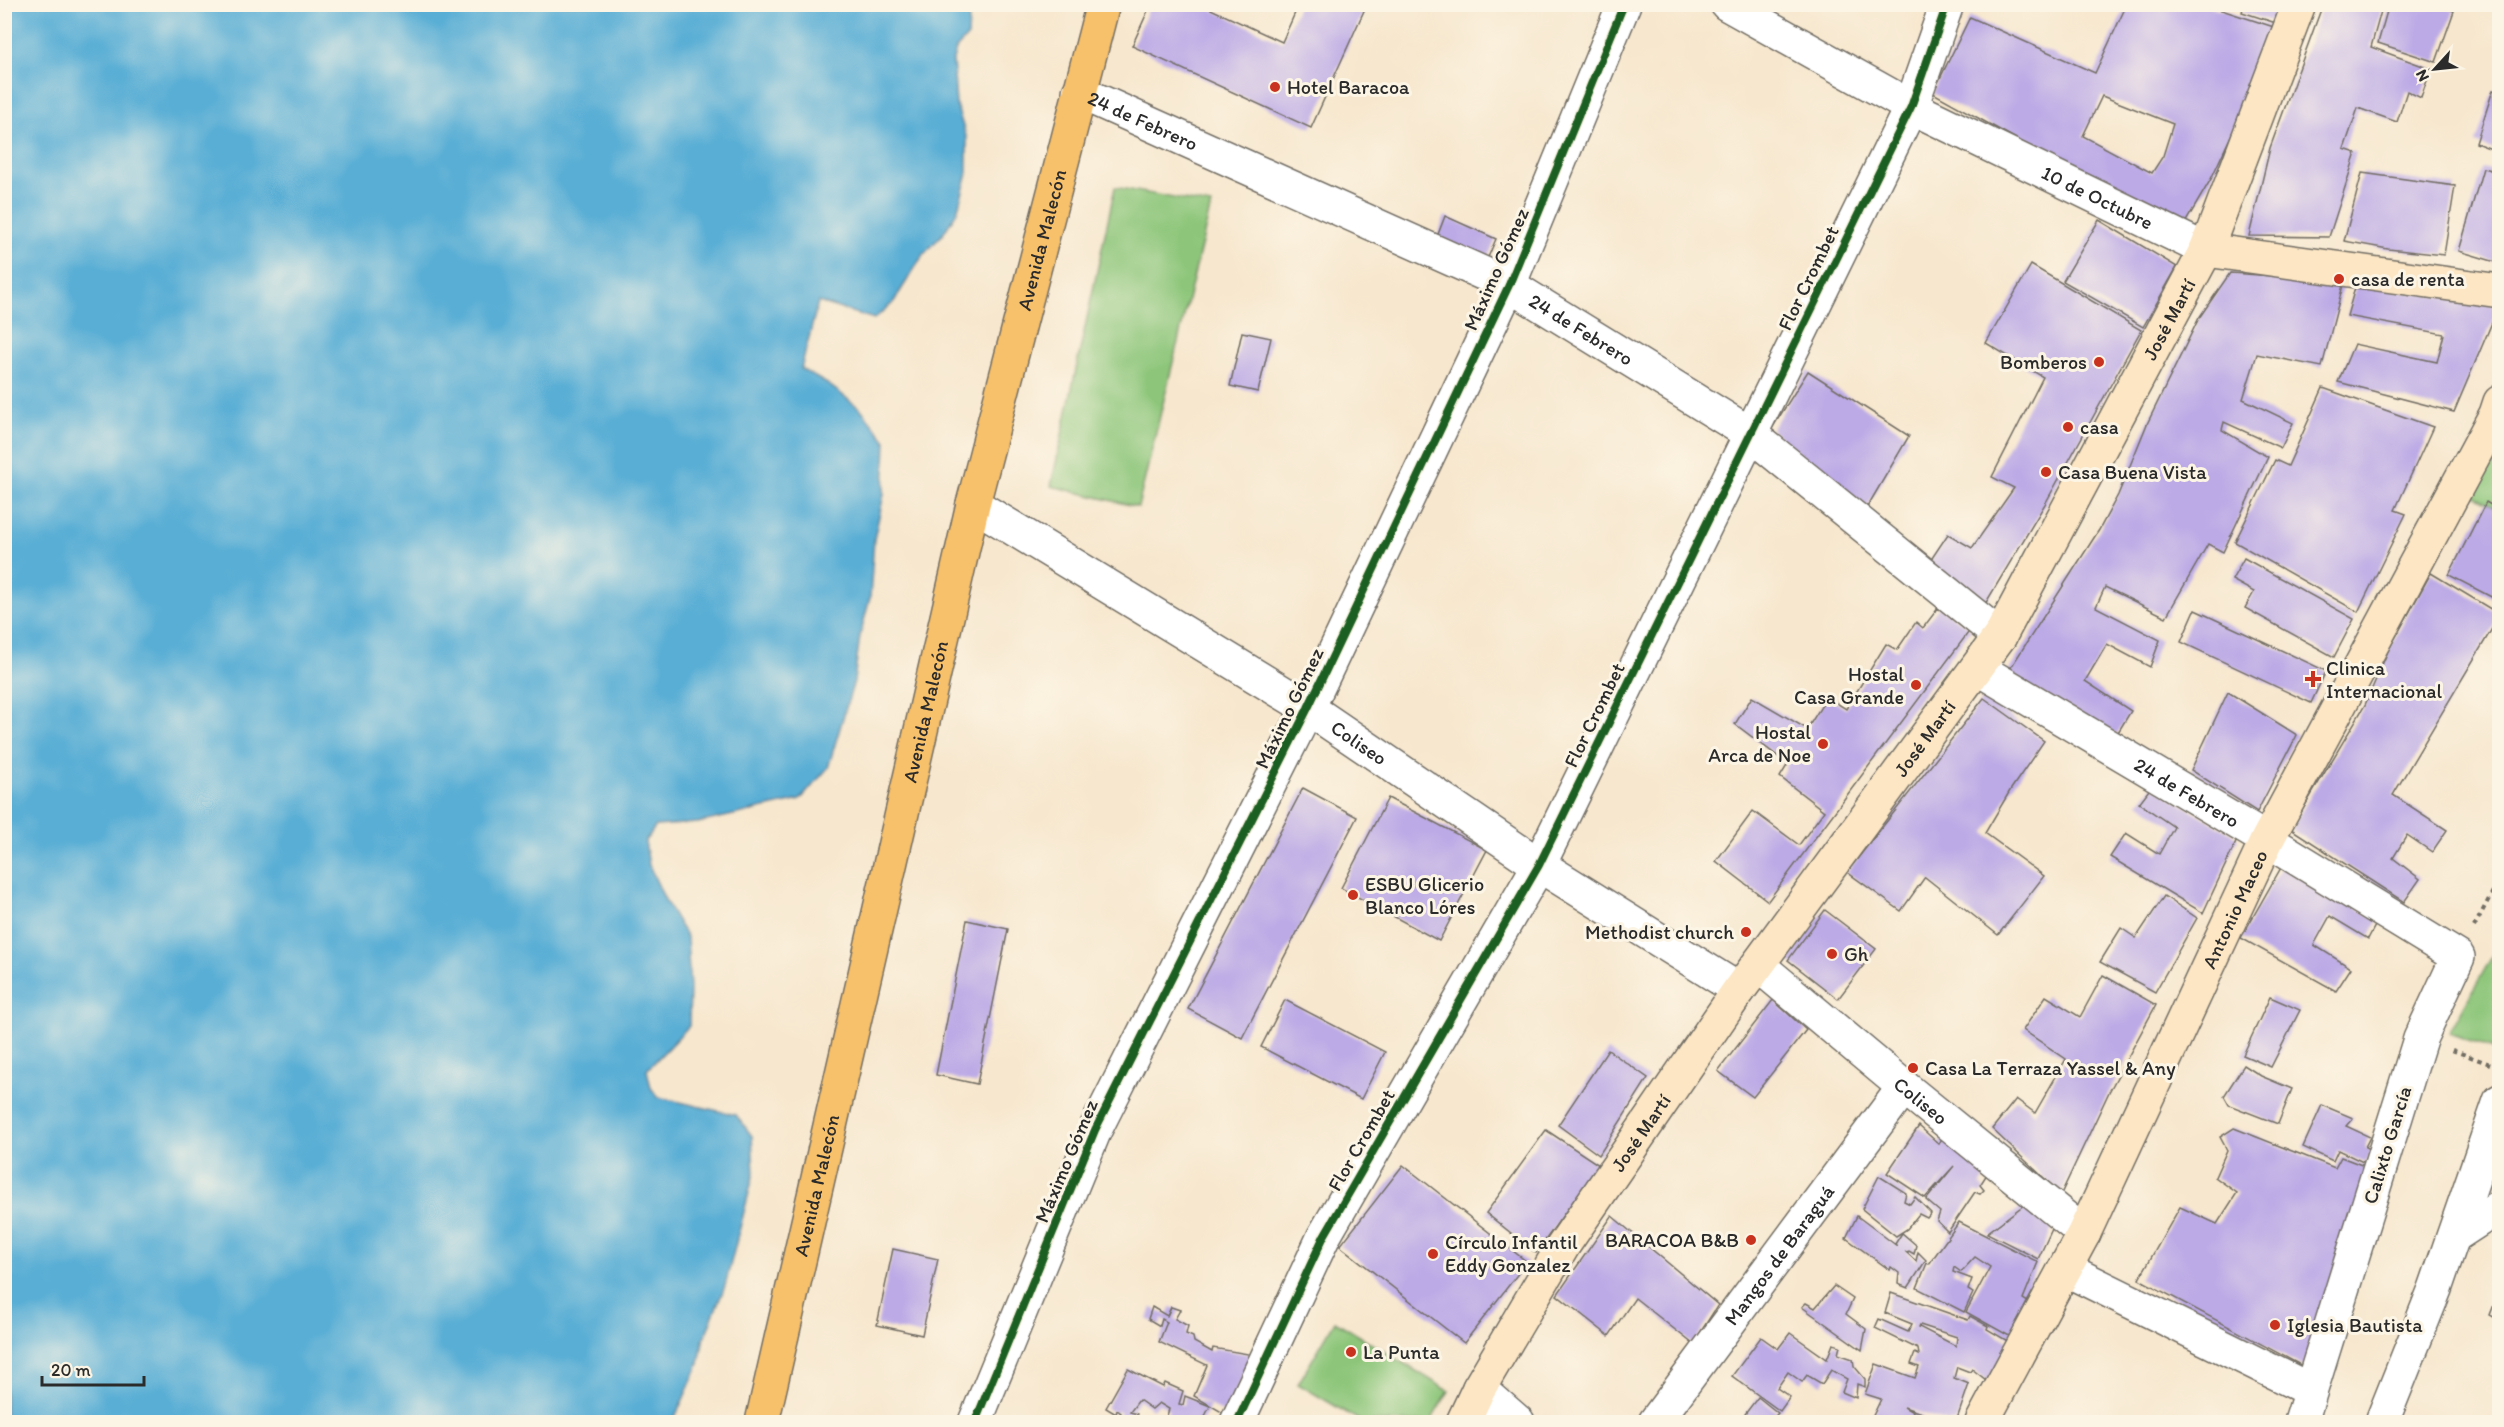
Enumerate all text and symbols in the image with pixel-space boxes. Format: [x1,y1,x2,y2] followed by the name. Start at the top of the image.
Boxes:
[2405,39,2465,99] north arrow
[2411,66,2433,85] text: N
[1287,75,1410,99] place label: Hotel Baracoa
[1268,80,1282,94] marker: Hotel Baracoa
[1084,86,1202,156] street label: 24 de Febrero
[2038,160,2157,234] street label: 10 de Octubre
[1012,167,1072,313] street label: Avenida Malecón
[1458,203,1534,334] street label: Máximo Gómez
[1772,222,1844,334] street label: Flor Crombet
[2351,267,2465,291] place label: casa de renta
[2332,272,2346,286] marker: casa de renta
[2138,275,2200,364] street label: José Martí
[1525,288,1638,371] street label: 24 de Febrero
[2000,350,2087,374] place label: Bomberos
[2092,355,2106,369] marker: Bomberos
[2080,415,2119,439] place label: casa
[2061,420,2075,434] marker: casa
[2058,460,2207,484] place label: Casa Buena Vista
[2039,465,2053,479] marker: Casa Buena Vista
[897,638,953,785] street label: Avenida Malecón
[1249,643,1329,772] street label: Máximo Gómez
[2326,656,2442,703] place label: Clinica Internacional
[1558,659,1630,771] street label: Flor Crombet
[1794,662,1904,709] place label: Hostal Casa Grande
[2304,670,2322,688] marker: Clinica Internacional
[1909,678,1923,692] marker: Hostal Casa Grande
[1889,695,1961,781] street label: José Martí
[1326,715,1392,770] street label: Coliseo
[1708,720,1811,767] place label: Hostal Arca de Noe
[1816,737,1830,751] marker: Hostal Arca de Noe
[2130,752,2244,833] street label: 24 de Febrero
[2197,846,2273,972] street label: Antonio Maceo
[1365,872,1484,919] place label: ESBU Glicerio Blanco Lóres
[1346,888,1360,902] marker: ESBU Glicerio Blanco Lóres
[1585,920,1734,944] place label: Methodist church
[1739,925,1753,939] marker: Methodist church
[1844,942,1869,966] place label: Gh
[1825,947,1839,961] marker: Gh
[1925,1056,2176,1080] place label: Casa La Terraza Yassel & Any
[1906,1061,1920,1075] marker: Casa La Terraza Yassel & Any
[1889,1072,1953,1130] street label: Coliseo
[2358,1083,2416,1207] street label: Calixto García
[1322,1085,1400,1195] street label: Flor Crombet
[1606,1089,1676,1176] street label: José Martí
[1029,1095,1103,1226] street label: Máximo Gómez
[789,1112,844,1258] street label: Avenida Malecón
[1719,1180,1839,1330] street label: Mangos de Baraguá
[1605,1228,1739,1252] place label: BARACOA B&B
[1445,1230,1578,1277] place label: Círculo Infantil Eddy Gonzalez
[1744,1233,1758,1247] marker: BARACOA B&B
[1426,1247,1440,1261] marker: Círculo Infantil Eddy Gonzalez
[2287,1313,2423,1337] place label: Iglesia Bautista
[2268,1318,2282,1332] marker: Iglesia Bautista
[1363,1340,1440,1364] place label: La Punta
[1344,1345,1358,1359] marker: La Punta
[42,1349,144,1387] scale bar
[51,1359,91,1381] text: 20 m

